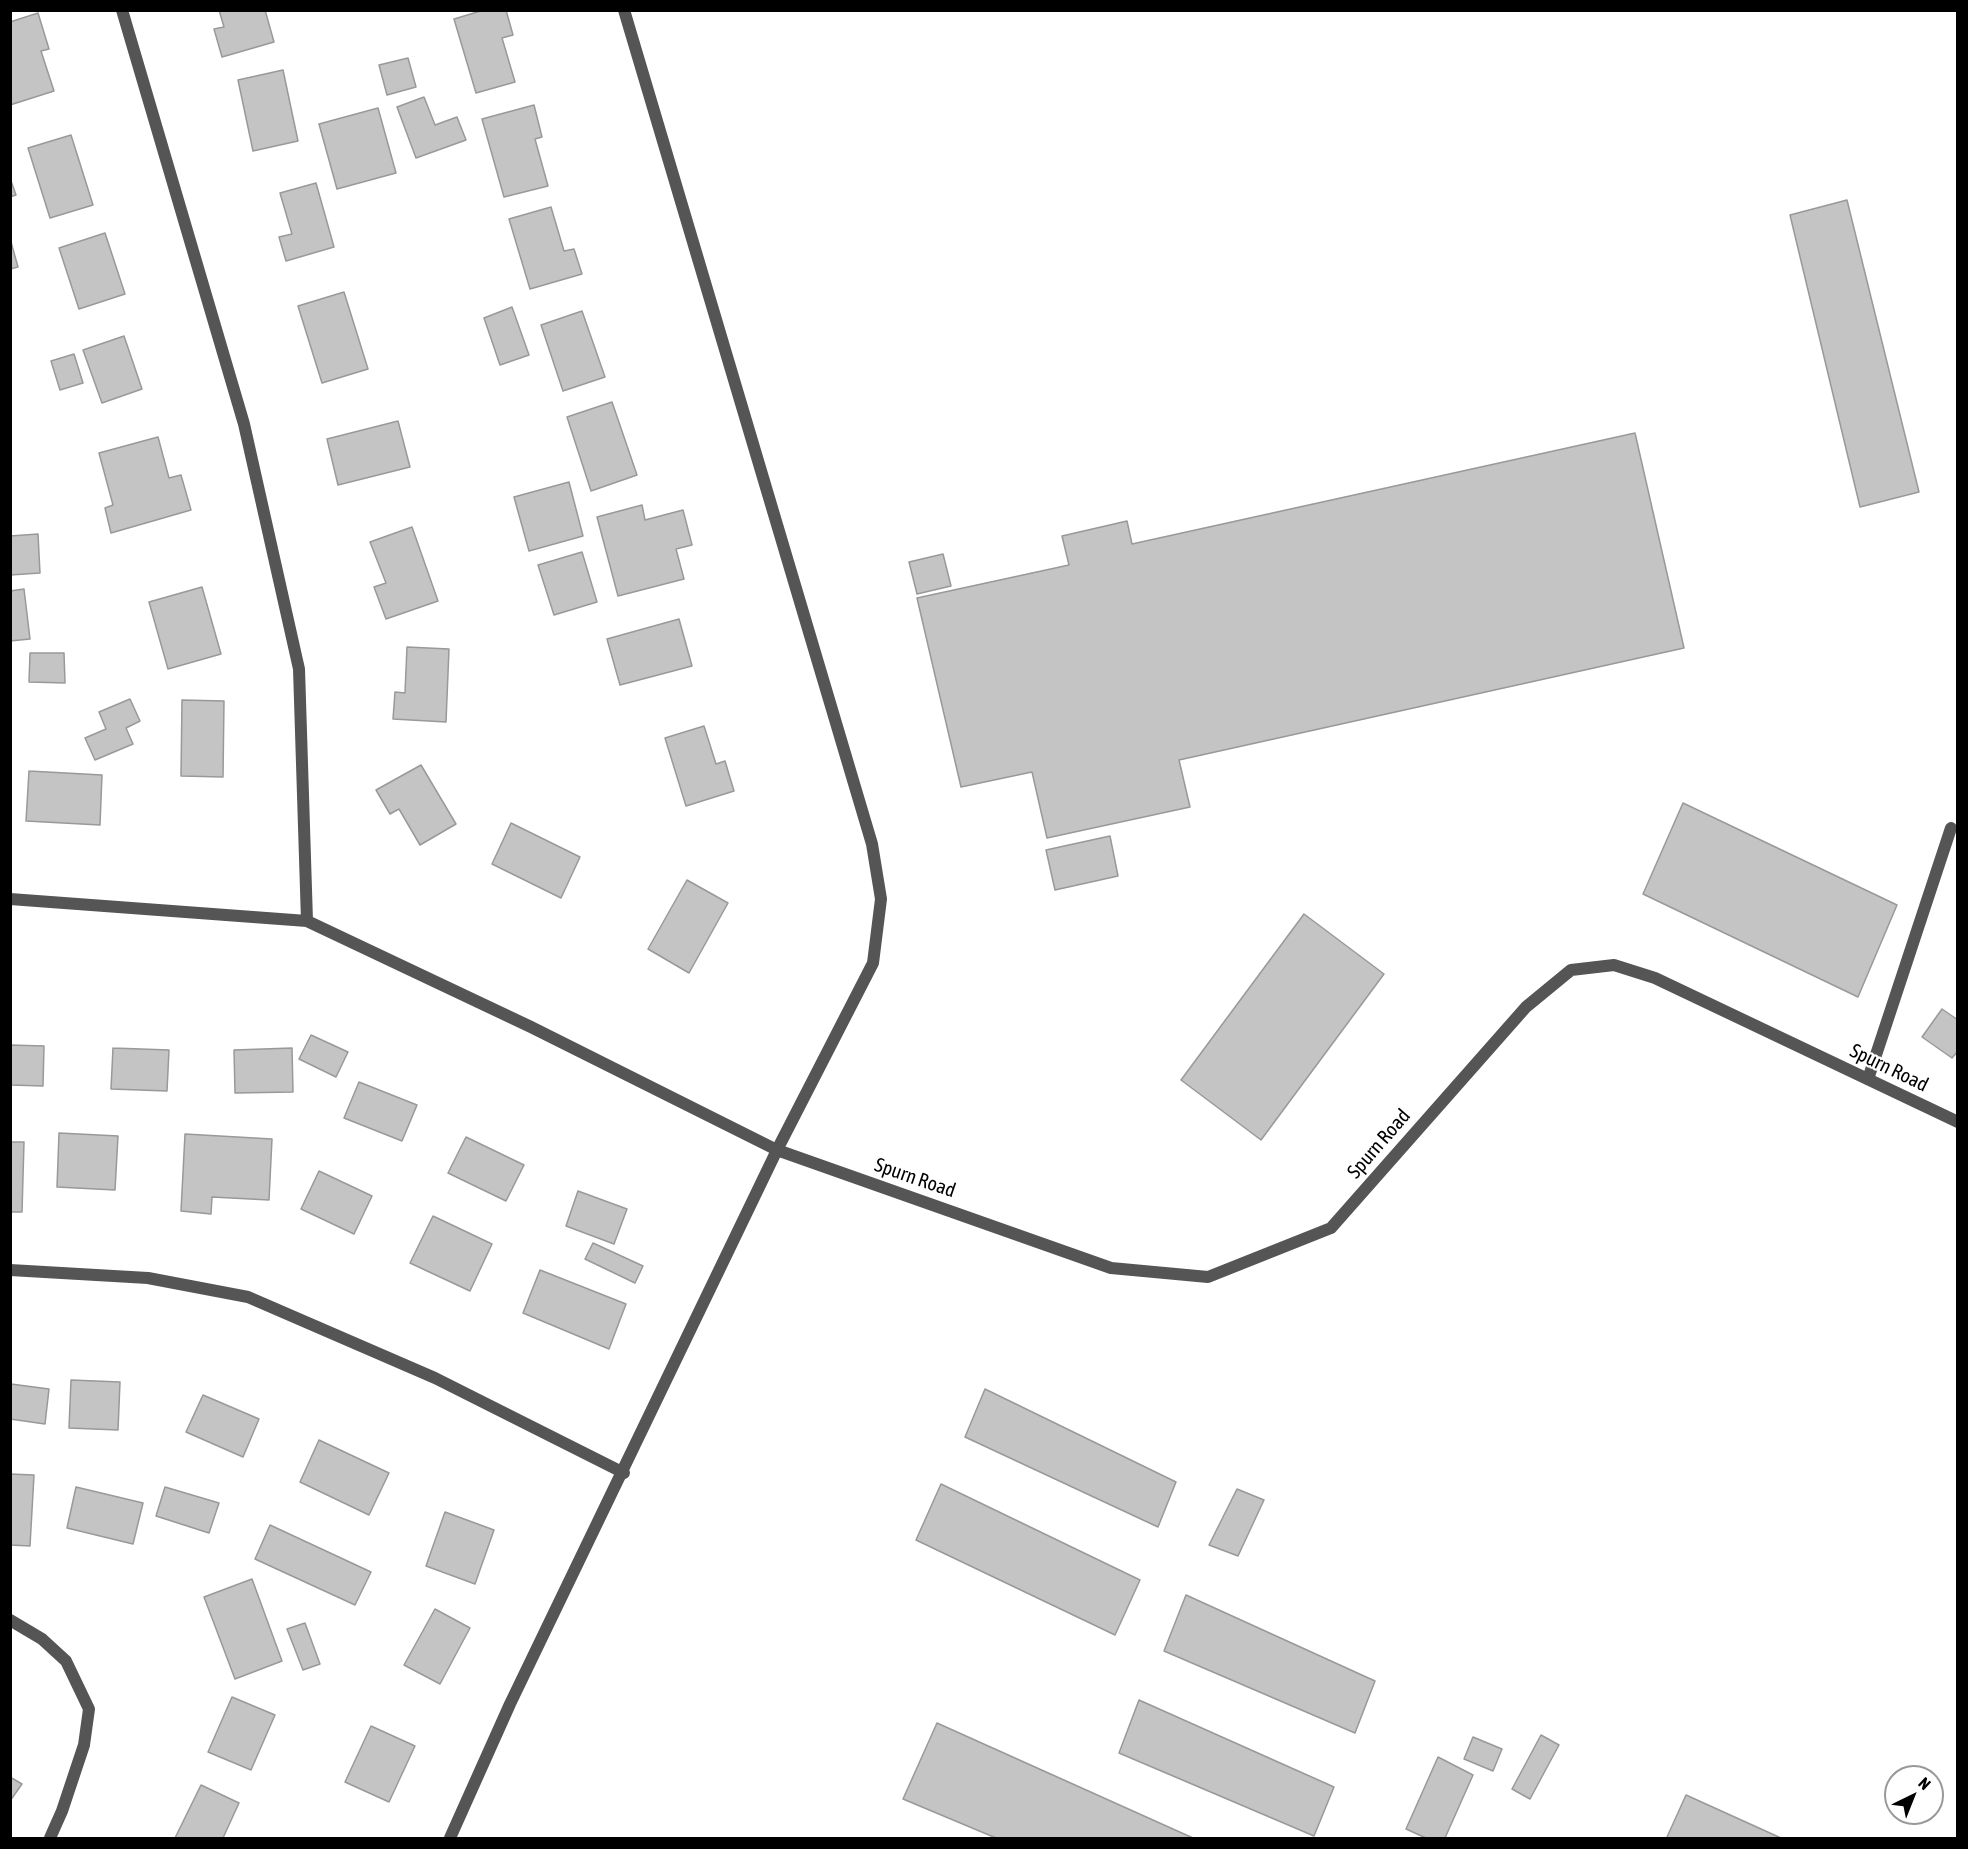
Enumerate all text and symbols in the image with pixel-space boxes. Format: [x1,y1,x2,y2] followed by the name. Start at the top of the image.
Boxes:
[1846,1039,1932,1097] street label: Spurn Road
[1342,1104,1416,1184] street label: Spurn Road
[871,1153,959,1203] street label: Spurn Road
[1884,1765,1944,1825] north arrow
[1915,1773,1935,1793] text: N

